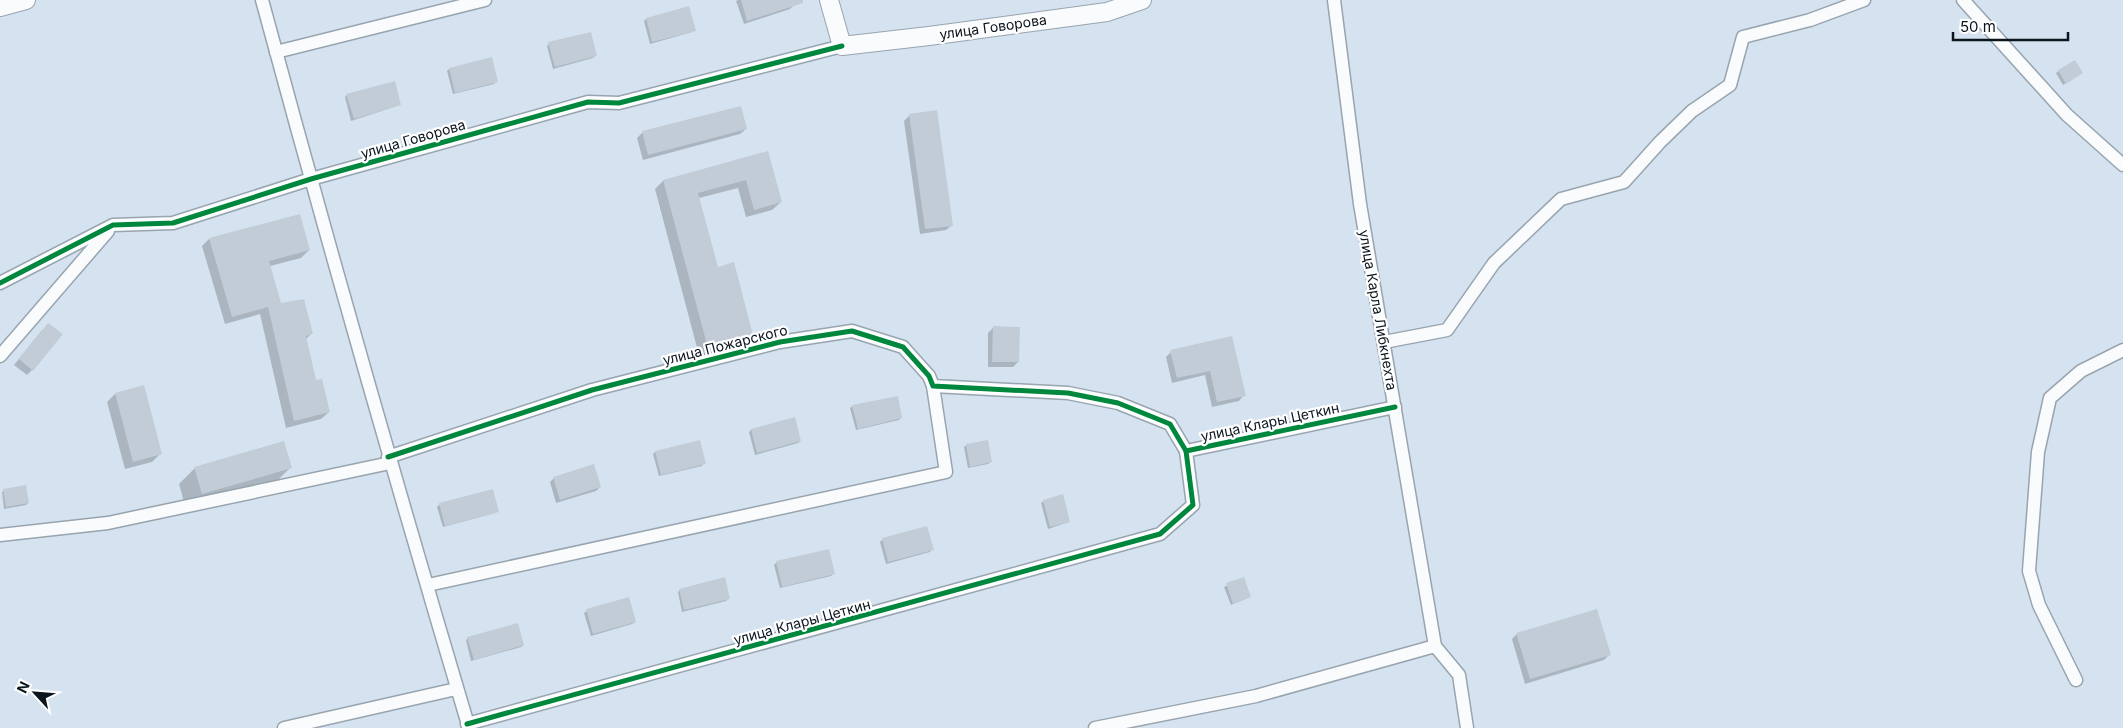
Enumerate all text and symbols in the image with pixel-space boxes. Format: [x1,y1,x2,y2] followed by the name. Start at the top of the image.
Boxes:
[1953,10,2068,42] scale bar
[938,11,1048,42] street label: улица Говорова
[1960,17,1996,36] text: 50 m
[359,115,467,162] street label: улица Говорова
[1356,228,1401,391] street label: улица Карла Либкнехта
[661,321,789,368] street label: улица Пожарского
[1199,399,1341,444] street label: улица Клары Цеткин
[732,595,872,648] street label: улица Клары Цеткин
[10,668,60,718] north arrow
[13,679,33,696] text: N

